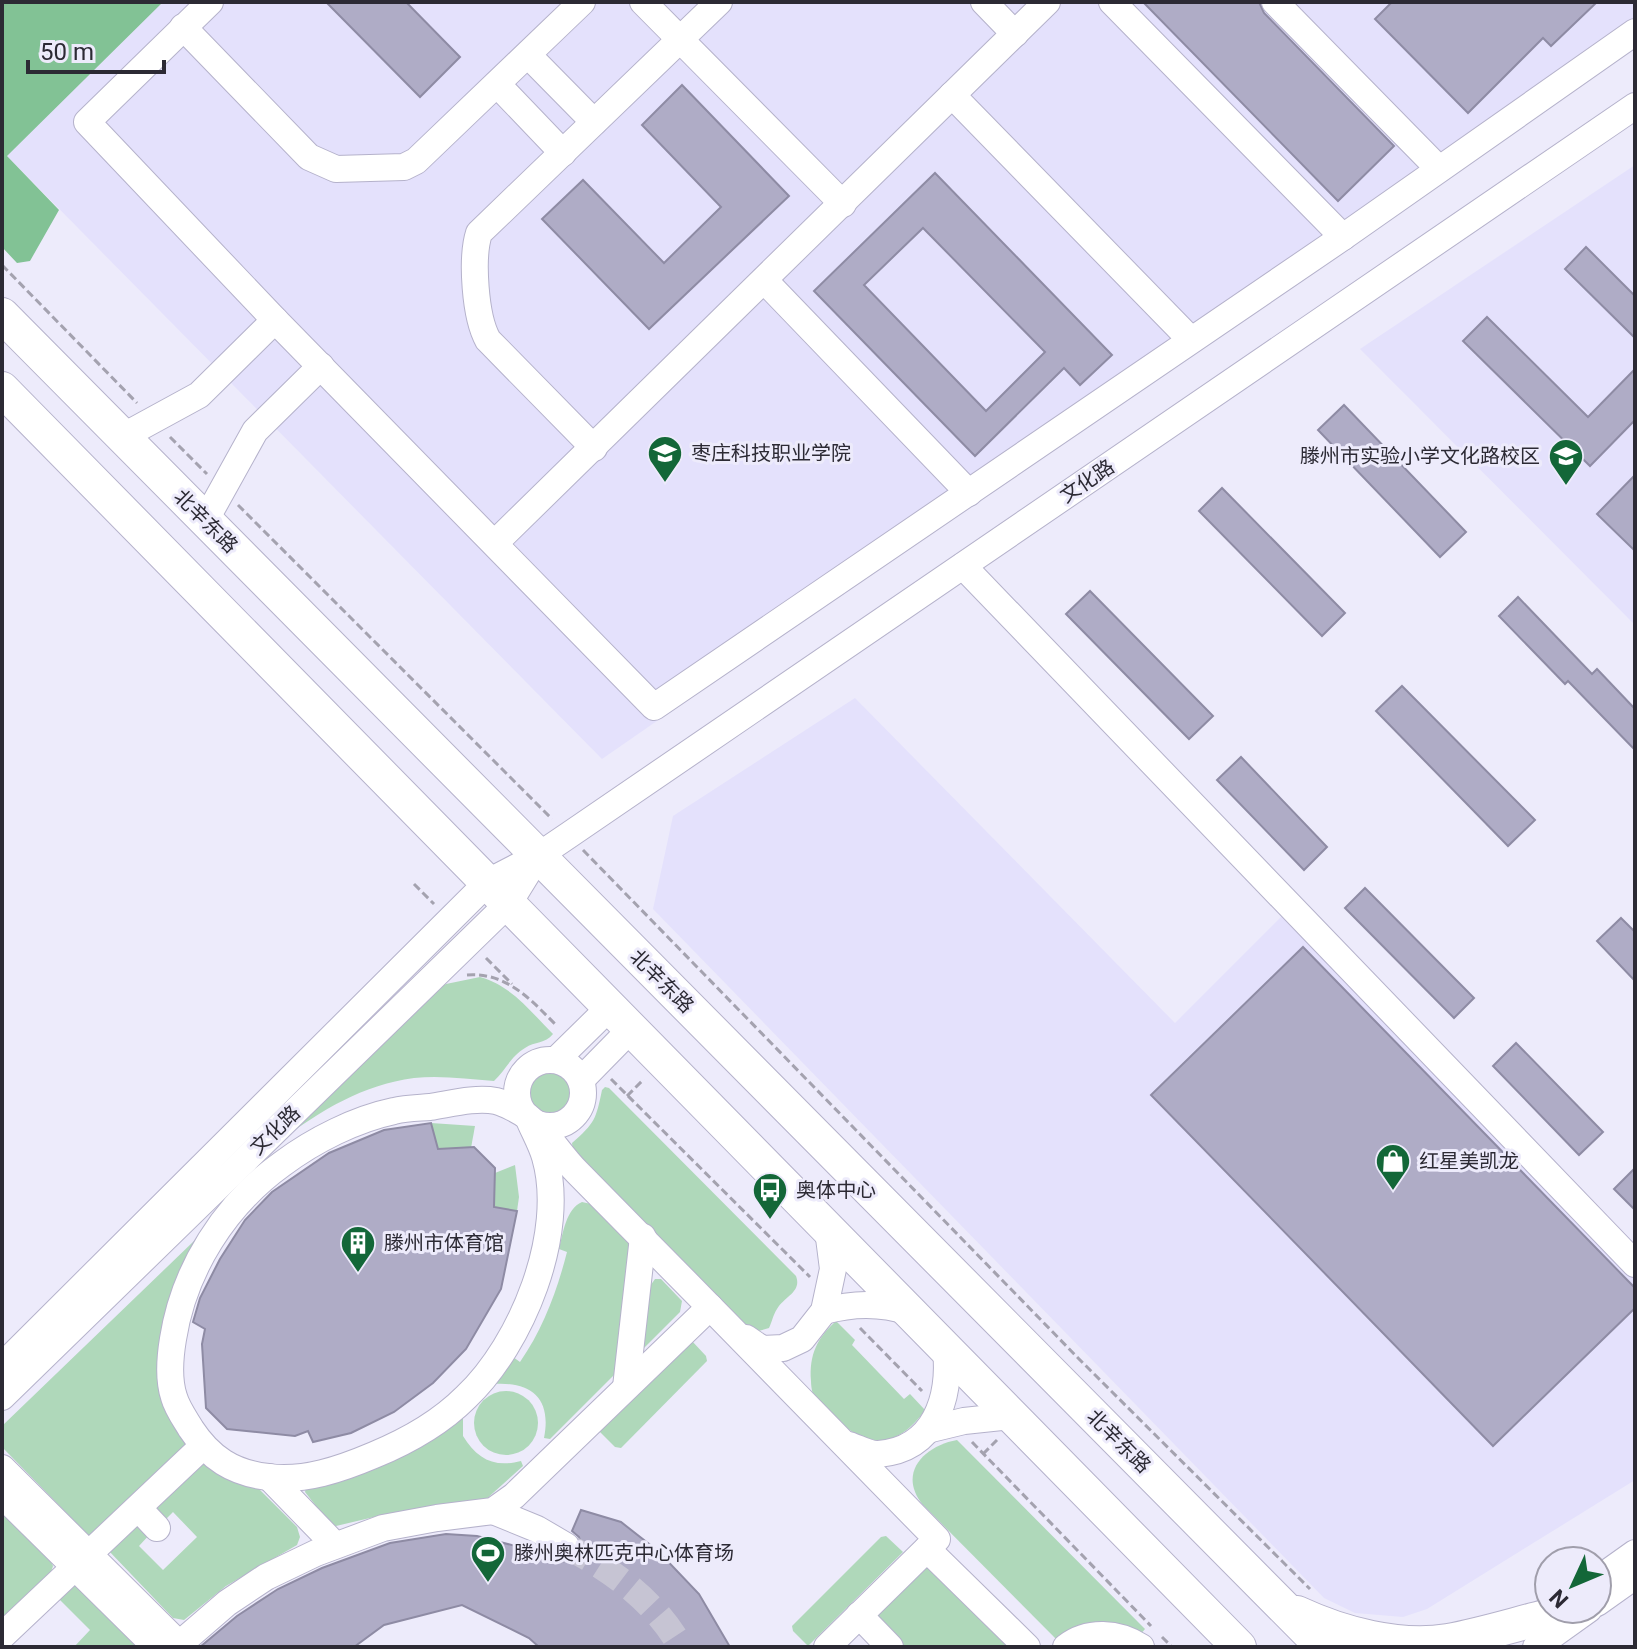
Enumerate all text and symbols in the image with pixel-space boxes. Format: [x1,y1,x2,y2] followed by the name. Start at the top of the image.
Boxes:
[28,24,164,74] scale bar
[40,38,94,66] text: 50 m
[646,434,684,484] school or university icon: 枣庄科技职业学院
[1547,437,1585,487] school or university icon: 滕州市实验小学文化路校区
[691,441,851,465] place label: 枣庄科技职业学院
[1300,444,1540,468] place label: 滕州市实验小学文化路校区
[1055,454,1119,508] street label: 文化路
[169,484,243,558] street label: 北辛东路
[625,944,699,1018] street label: 北辛东路
[245,1101,305,1159] street label: 文化路
[1374,1142,1412,1192] shop icon: 红星美凯龙
[1419,1149,1519,1173] place label: 红星美凯龙
[751,1171,789,1221] bus stop icon: 奥体中心
[796,1178,876,1202] place label: 奥体中心
[339,1224,377,1274] building icon: 滕州市体育馆
[384,1231,504,1255] place label: 滕州市体育馆
[1082,1404,1156,1478] street label: 北辛东路
[469,1534,507,1584] sports icon: 滕州奥林匹克中心体育场
[514,1541,734,1565] place label: 滕州奥林匹克中心体育场
[1533,1545,1613,1625] north arrow
[1545,1584,1573,1613] text: N

